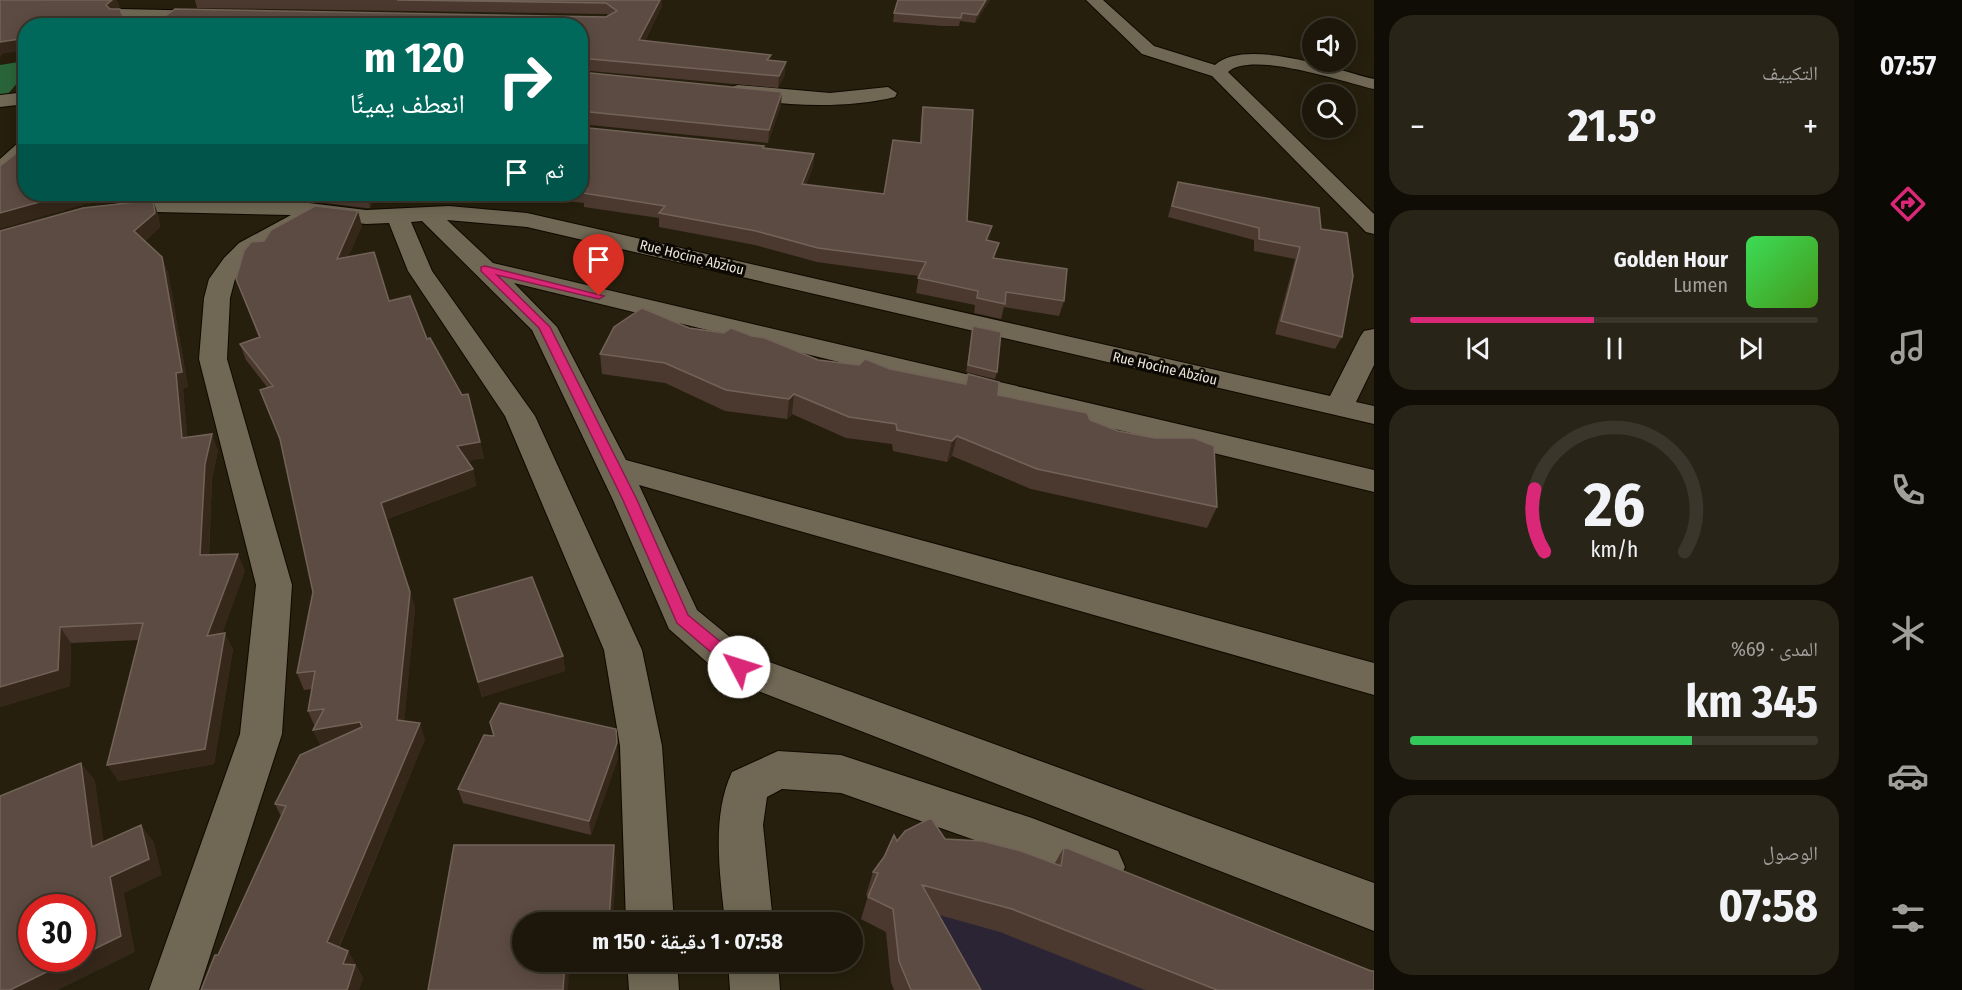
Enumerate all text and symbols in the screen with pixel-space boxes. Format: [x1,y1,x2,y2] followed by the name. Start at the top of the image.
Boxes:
[1302,18,1356,138] map controls
[1302,18,1356,72] button: sound
[364,33,465,83] text: 120 m
[486,42,564,120] icon: right
[1880,50,1936,82] text: 07:57
[1762,61,1818,85] text: التكييف
[1302,84,1356,138] button: search
[350,88,465,120] text: انعطف يمينًا
[1568,99,1660,153] text: 21.5°
[1410,107,1425,147] text: −
[1803,107,1818,147] text: +
[500,156,533,189] icon: arrive
[545,157,564,184] text: ثم
[1887,183,1929,225] icon: directions
[573,234,624,296] pin
[638,236,746,279] street label: Rue Hocine Abziou
[582,243,615,276] icon: arrive
[1614,246,1728,273] text: Golden Hour
[1673,273,1728,297] text: Lumen
[1887,326,1929,368] icon: music
[1462,332,1495,365] icon: previous
[1598,332,1631,365] icon: pause
[1734,332,1767,365] icon: next
[1111,348,1219,389] street label: Rue Hocine Abziou
[1582,468,1645,543] text: 26
[1887,469,1929,511] icon: phone
[1590,537,1638,563] text: km/h
[1887,612,1929,654] icon: climate
[707,635,771,699] position arrow
[1731,637,1818,661] text: المدى · 69%
[1685,675,1818,729] text: 345 km
[1887,755,1929,797] icon: car
[1763,841,1818,865] text: الوصول
[1719,879,1818,933] text: 07:58
[18,894,96,972] speed limit sign: 30
[1887,897,1929,939] icon: filters
[592,928,783,955] text: 07:58 · 1 دقيقة · 150 m

